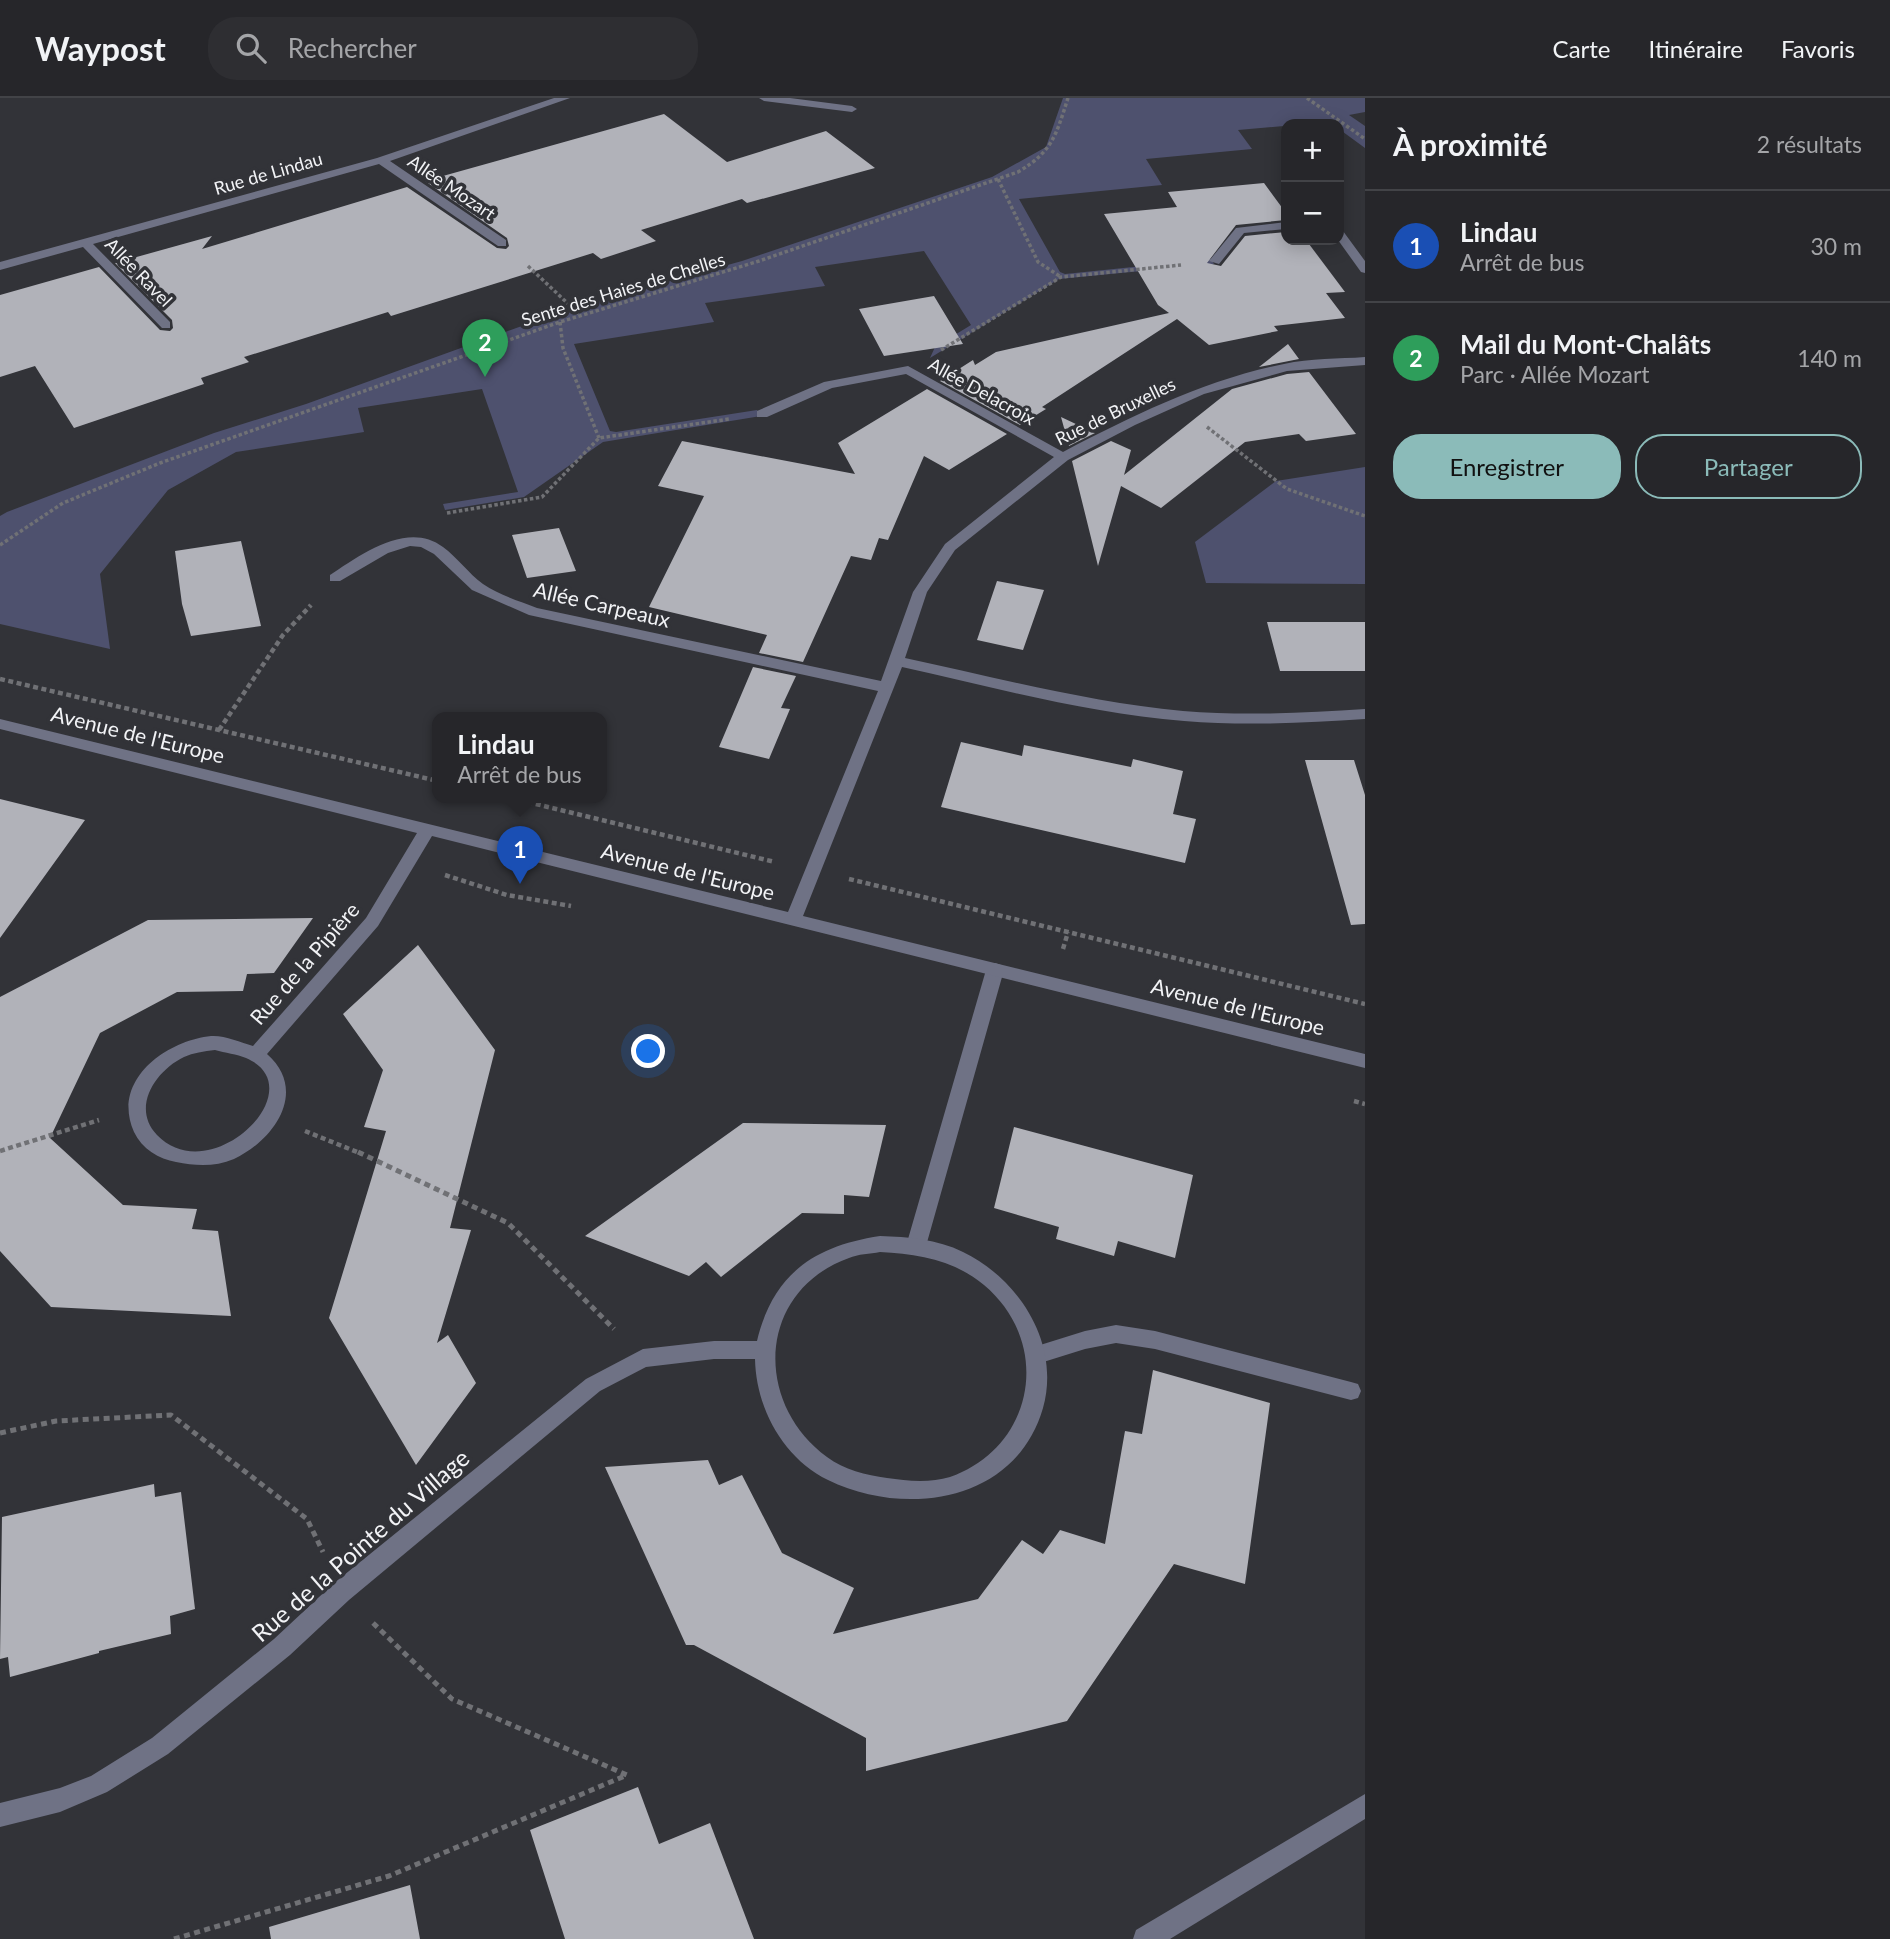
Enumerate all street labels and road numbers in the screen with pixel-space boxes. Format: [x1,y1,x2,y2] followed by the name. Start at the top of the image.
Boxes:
[211,147,325,199] street label: Rue de Lindau
[404,150,500,225] street label: Allée Mozart
[101,233,177,311] street label: Allée Ravel
[518,247,728,330] street label: Sente des Haies de Chelles
[925,353,1039,429] street label: Allée Delacroix
[1051,372,1179,450] street label: Rue de Bruxelles
[531,576,673,632] street label: Allée Carpeaux
[49,700,227,768] street label: Avenue de l'Europe
[599,837,777,905] street label: Avenue de l'Europe
[244,897,364,1029] street label: Rue de la Pipière
[1149,972,1327,1040] street label: Avenue de l'Europe
[245,1443,475,1647] street label: Rue de la Pointe du Village

